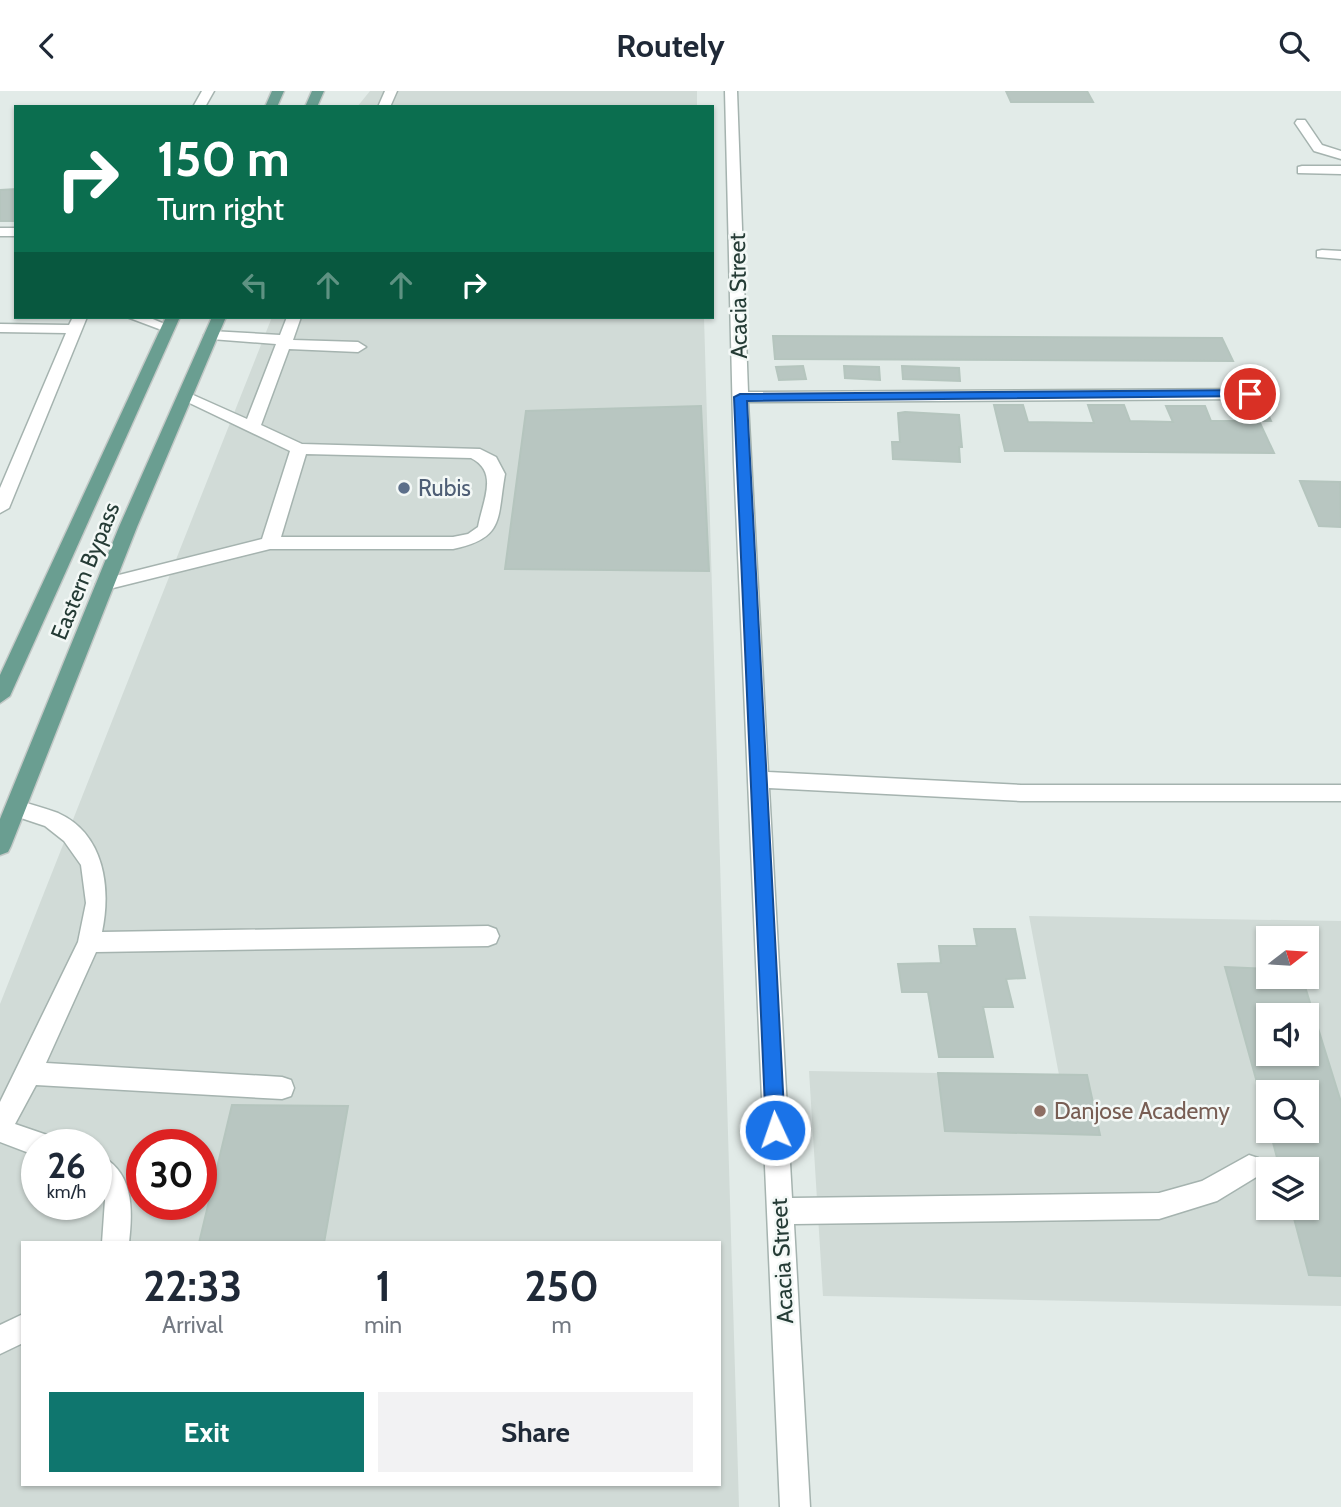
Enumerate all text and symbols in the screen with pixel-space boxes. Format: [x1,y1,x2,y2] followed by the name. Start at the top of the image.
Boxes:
[616,26,725,65] text: Routely
[28,27,66,65] icon: back
[1275,27,1313,65] icon: search
[157,129,290,188] text: 150 m
[42,133,133,224] icon: right
[157,189,284,228] text: Turn right
[723,233,753,359] street label: Acacia Street
[236,266,274,304] icon: left
[309,266,347,304] icon: ahead
[382,266,420,304] icon: ahead
[455,266,493,304] icon: right
[1220,364,1280,424] pin
[1231,375,1269,413] icon: arrive
[418,474,471,502] place label: Rubis
[396,480,412,496] marker: Rubis
[45,498,125,644] street label: Eastern Bypass
[1256,926,1320,989] north arrow
[1256,926,1319,1220] map controls
[1256,1003,1319,1066] button: sound
[1256,1080,1319,1143] button: search
[738,1093,812,1167] position arrow
[1054,1097,1230,1125] place label: Danjose Academy
[1032,1103,1048,1119] marker: Danjose Academy
[126,1129,217,1220] speed limit sign: 30
[47,1144,86,1187] text: 26
[1256,1157,1319,1220] button: layers
[47,1181,86,1203] text: km/h
[765,1197,799,1325] street label: Acacia Street
[143,1260,242,1312] text: 22:33
[376,1260,391,1312] text: 1
[524,1260,599,1312] text: 250
[162,1311,223,1339] text: Arrival
[364,1311,402,1339] text: min
[552,1311,572,1339] text: m
[49,1392,364,1472] button: Exit
[378,1392,693,1472] button: Share

